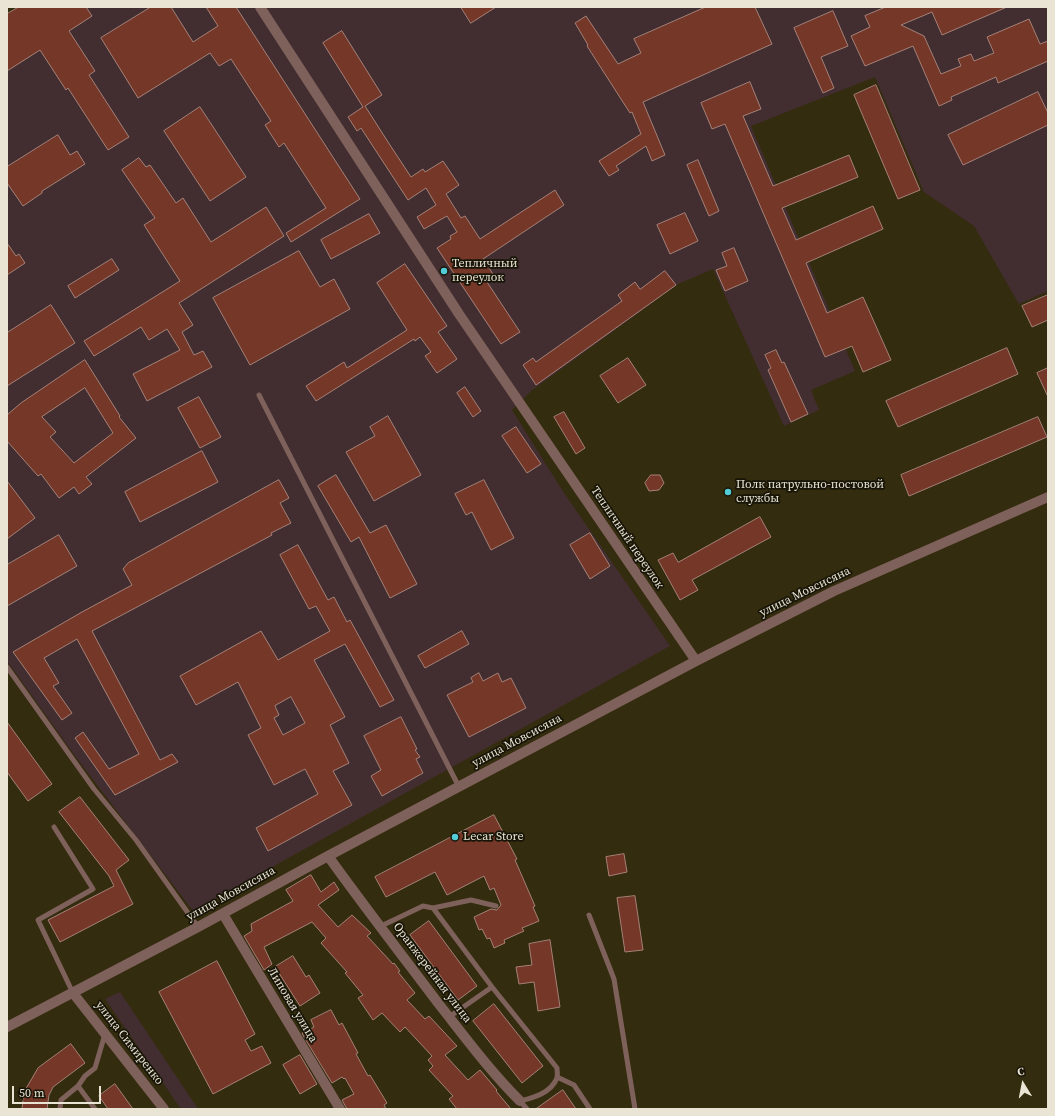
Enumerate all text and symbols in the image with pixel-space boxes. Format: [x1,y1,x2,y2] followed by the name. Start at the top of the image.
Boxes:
[452,257,518,285] place label: Тепличный переулок
[439,266,449,276] marker: Тепличный переулок
[736,478,884,506] place label: Полк патрульно-постовой службы
[587,484,667,592] street label: Тепличный переулок
[723,487,733,497] marker: Полк патрульно-постовой службы
[757,564,853,620] street label: улица Мовсисяна
[470,711,564,771] street label: улица Мовсисяна
[463,830,524,844] place label: Lecar Store
[450,832,460,842] marker: Lecar Store
[184,864,278,924] street label: улица Мовсисяна
[390,920,474,1026] street label: Оранжерейная улица
[264,965,320,1045] street label: Липовая улица
[92,998,166,1088] street label: улица Симиренко
[1003,1064,1043,1104] north arrow
[1016,1064,1026,1080] text: С
[14,1078,103,1104] scale bar
[19,1085,45,1101] text: 50 m

